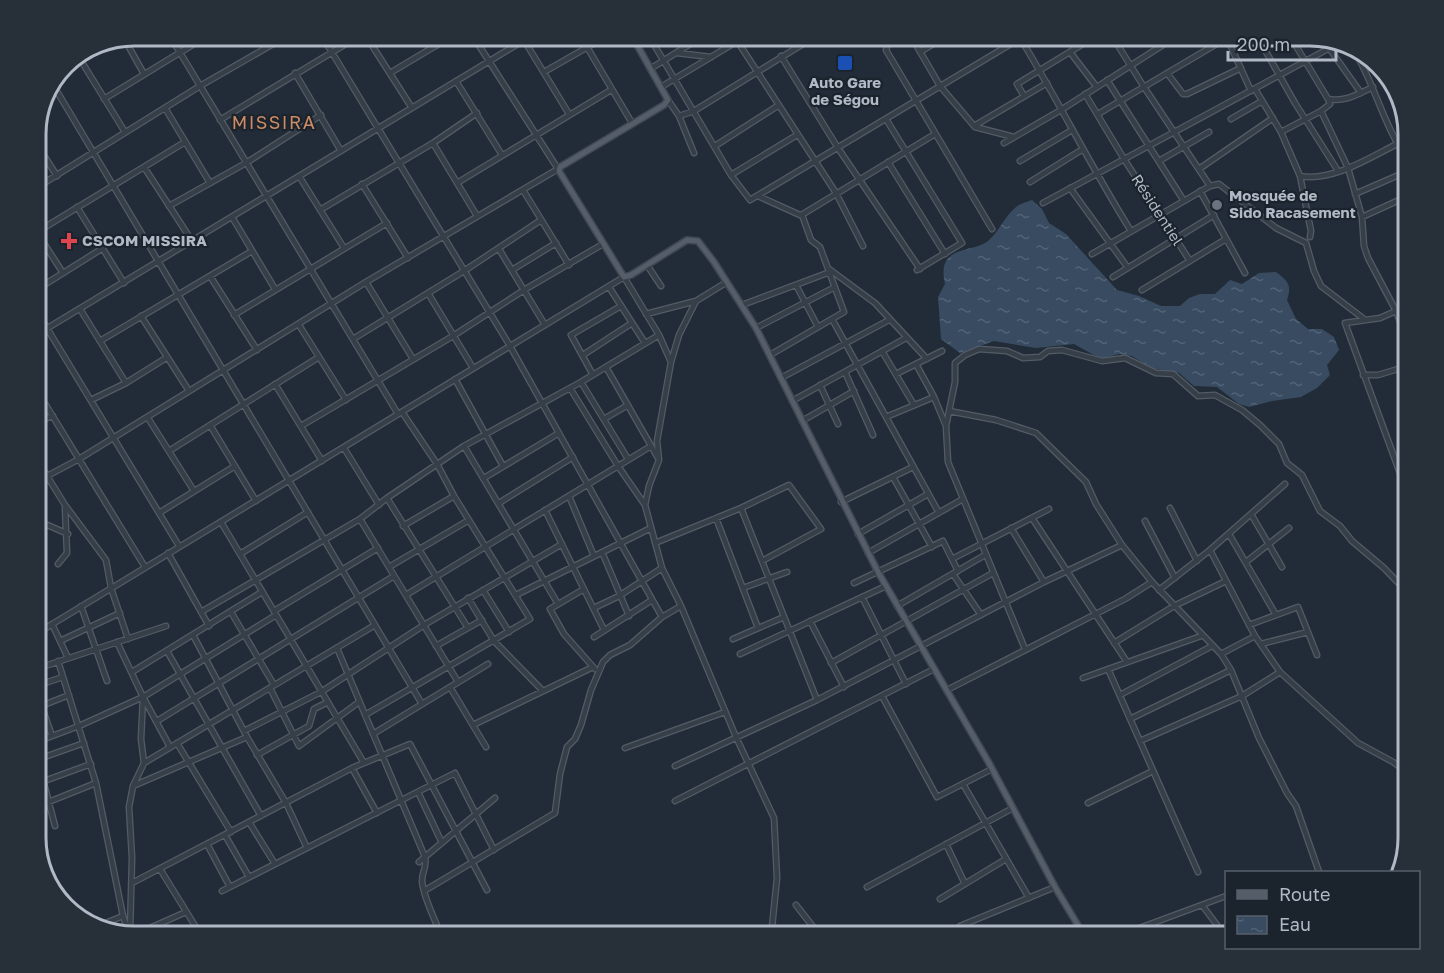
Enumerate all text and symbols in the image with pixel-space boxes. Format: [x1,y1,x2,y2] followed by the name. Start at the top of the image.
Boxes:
[1228,24,1336,62] scale bar
[1237,33,1290,55] text: 200 m
[836,54,854,72] marker: Auto Gare de Ségou
[809,73,881,108] place label: Auto Gare de Ségou
[232,111,316,133] district label: MISSIRA
[1128,170,1188,249] street label: Résidentiel
[1229,186,1356,221] place label: Mosquée de Sido Racasement
[1210,198,1224,212] marker: Mosquée de Sido Racasement
[82,231,207,249] place label: CSCOM MISSIRA
[60,232,78,250] marker: CSCOM MISSIRA
[1225,871,1420,949] legend
[1279,883,1330,905] text: Route
[1279,913,1311,935] text: Eau

